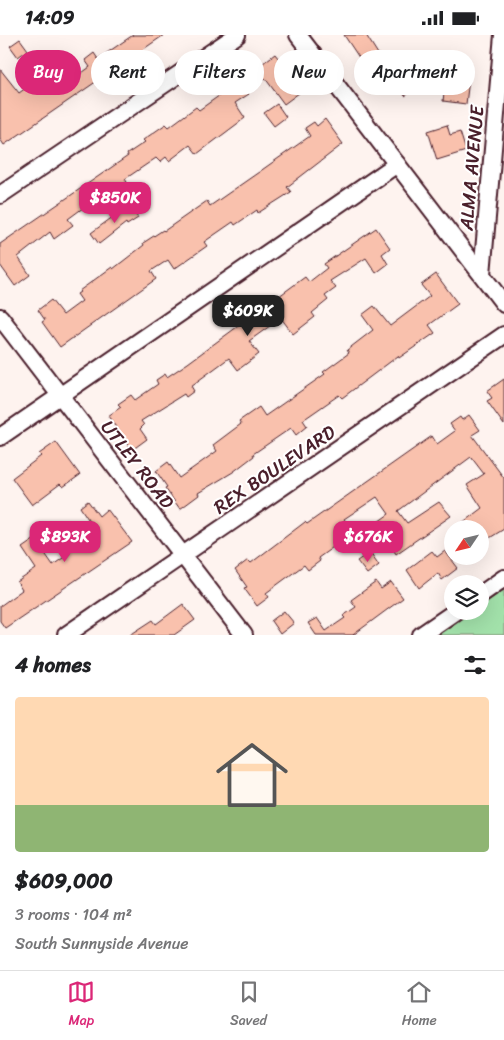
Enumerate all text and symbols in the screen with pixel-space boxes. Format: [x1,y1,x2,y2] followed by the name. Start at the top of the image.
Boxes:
[25,1,74,34] text: 14:09
[15,50,81,95] chip: Buy
[91,50,165,95] chip: Rent
[175,50,264,95] chip: Filters
[274,50,344,95] chip: New
[354,50,475,95] chip: Apartment
[450,103,494,233] street label: ALMA AVENUE
[80,181,150,224] pin: $850K
[90,183,140,212] text: $850K
[213,295,283,337] pin: $609K
[223,296,273,325] text: $609K
[92,413,184,517] street label: UTLEY ROAD
[206,416,343,523] street label: REX BOULEVARD
[444,520,489,565] north arrow
[444,520,489,620] map controls
[30,521,100,563] pin: $893K
[333,521,403,563] pin: $676K
[41,522,89,551] text: $893K
[344,522,392,551] text: $676K
[444,575,489,620] button: layers
[15,646,91,684] text: 4 homes
[461,651,489,679] icon: filters
[207,730,297,820] icon: home
[15,862,113,900] text: $609,000
[15,900,132,929] text: 3 rooms · 104 m²
[15,929,188,958] text: South Sunnyside Avenue
[67,978,95,1033] tab: Map
[230,978,267,1033] tab: Saved
[402,978,437,1033] tab: Home

